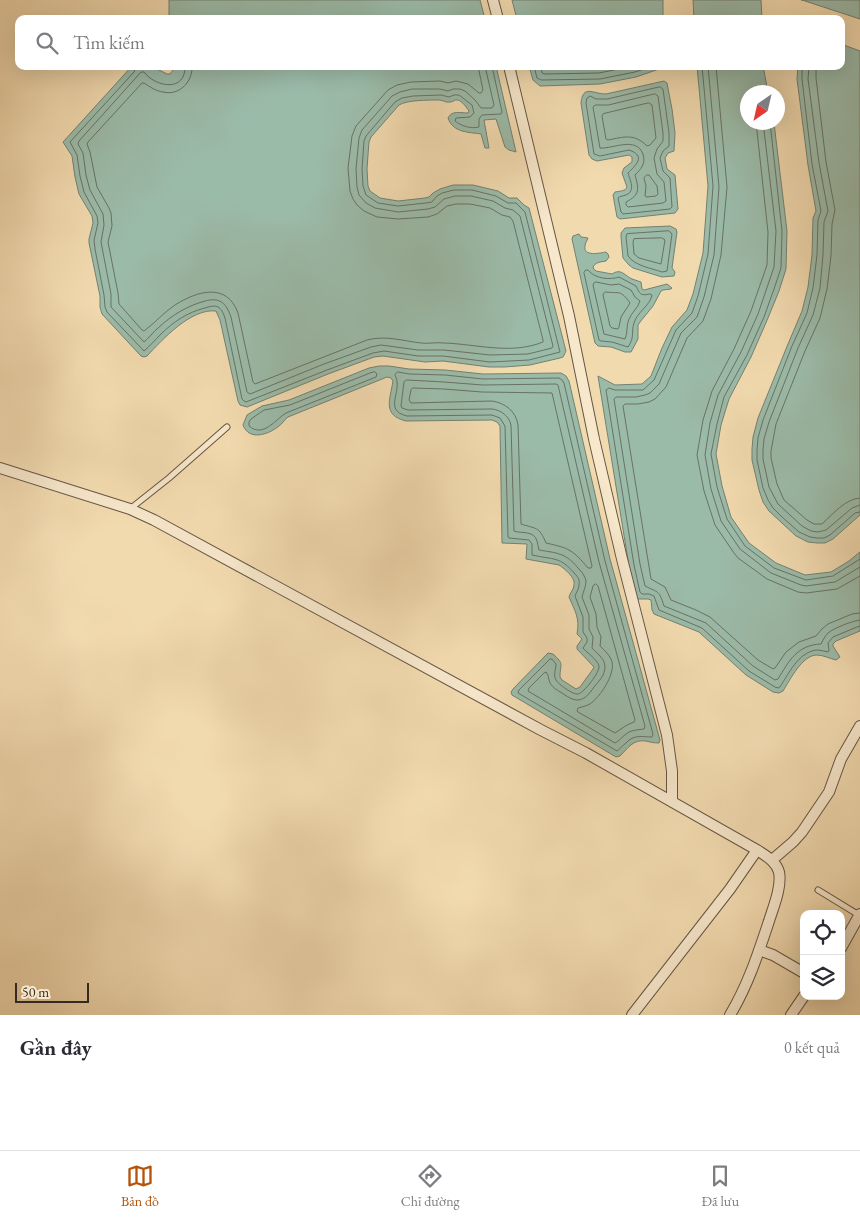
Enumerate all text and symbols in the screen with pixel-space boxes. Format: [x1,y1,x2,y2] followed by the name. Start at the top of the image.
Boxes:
[15,15,845,70] search box
[33,29,61,57] icon: search
[73,30,145,55] text: Tìm kiếm
[740,85,785,130] north arrow
[800,910,845,1000] map controls
[800,910,845,955] button: locate
[800,955,845,1000] button: layers
[15,980,89,1003] scale bar
[22,983,49,1001] text: 50 m
[20,1034,92,1061] text: Gần đây
[784,1037,840,1058] text: 0 kết quả
[121,1162,159,1210] tab: Bản đồ
[401,1162,460,1210] tab: Chỉ đường
[702,1162,739,1210] tab: Đã lưu

